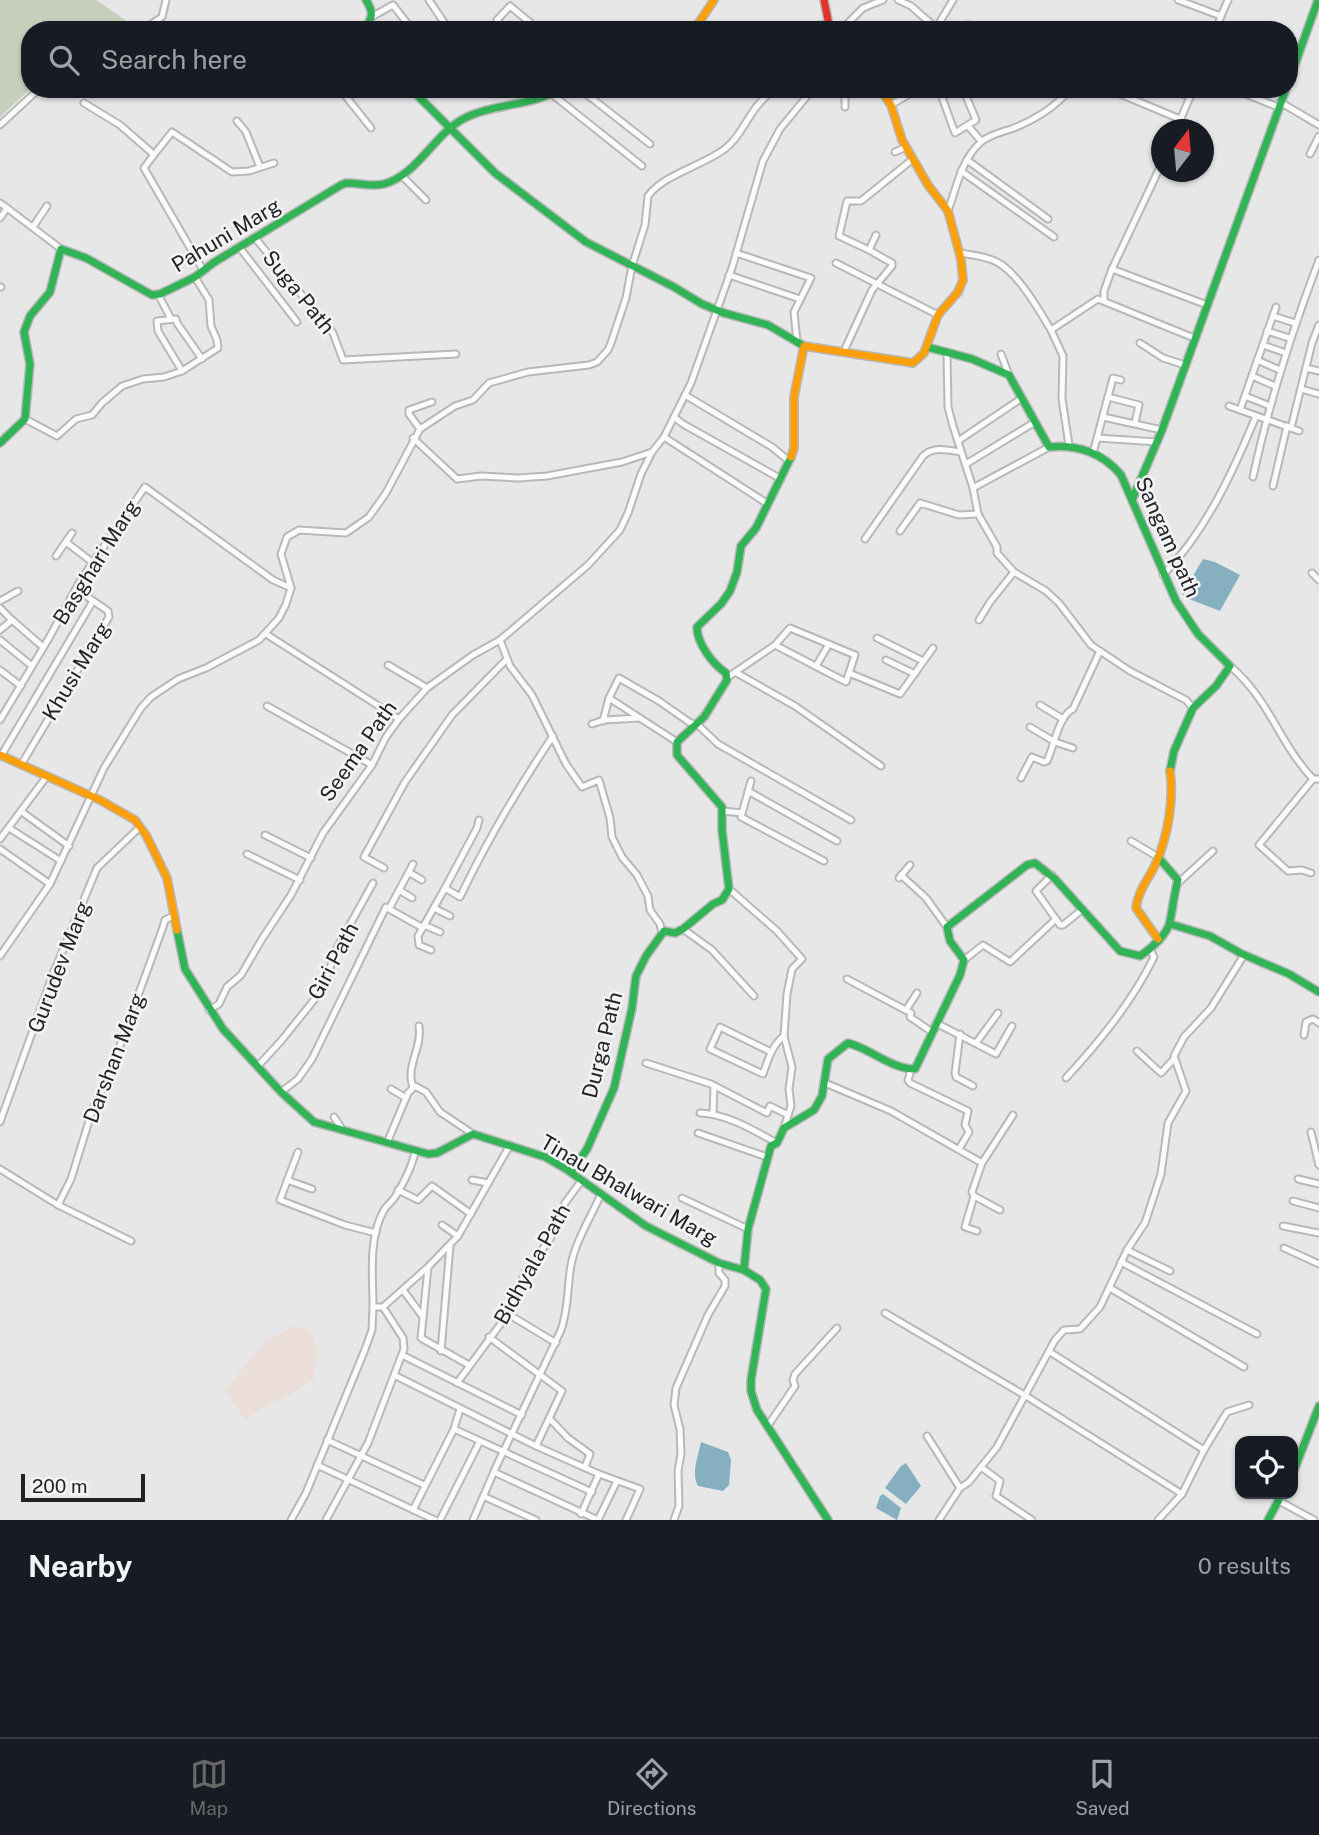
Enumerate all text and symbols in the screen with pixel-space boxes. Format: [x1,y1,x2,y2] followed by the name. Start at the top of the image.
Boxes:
[21,21,1298,98] search box
[45,41,83,79] icon: search
[101,44,247,75] text: Search here
[1151,119,1214,182] north arrow
[167,193,285,277] street label: Pahuni Marg
[258,245,340,339] street label: Suga Path
[1130,473,1206,601] street label: Sangam path
[48,495,144,629] street label: Basghari Marg
[37,617,115,725] street label: Khusi Marg
[314,696,402,806] street label: Seema Path
[22,898,96,1036] street label: Gurudev Marg
[302,918,364,1004] street label: Giri Path
[577,989,627,1101] street label: Durga Path
[78,990,150,1126] street label: Darshan Marg
[536,1129,722,1251] street label: Tinau Bhalwari Marg
[489,1199,575,1329] street label: Bidhyala Path
[1235,1436,1298,1499] map controls
[1235,1436,1298,1499] button: locate
[21,1471,145,1503] scale bar
[32,1475,88,1497] text: 200 m
[28,1548,132,1584] text: Nearby
[1198,1552,1291,1579] text: 0 results
[189,1755,228,1819] tab: Map
[607,1755,696,1819] tab: Directions
[1075,1755,1130,1819] tab: Saved

